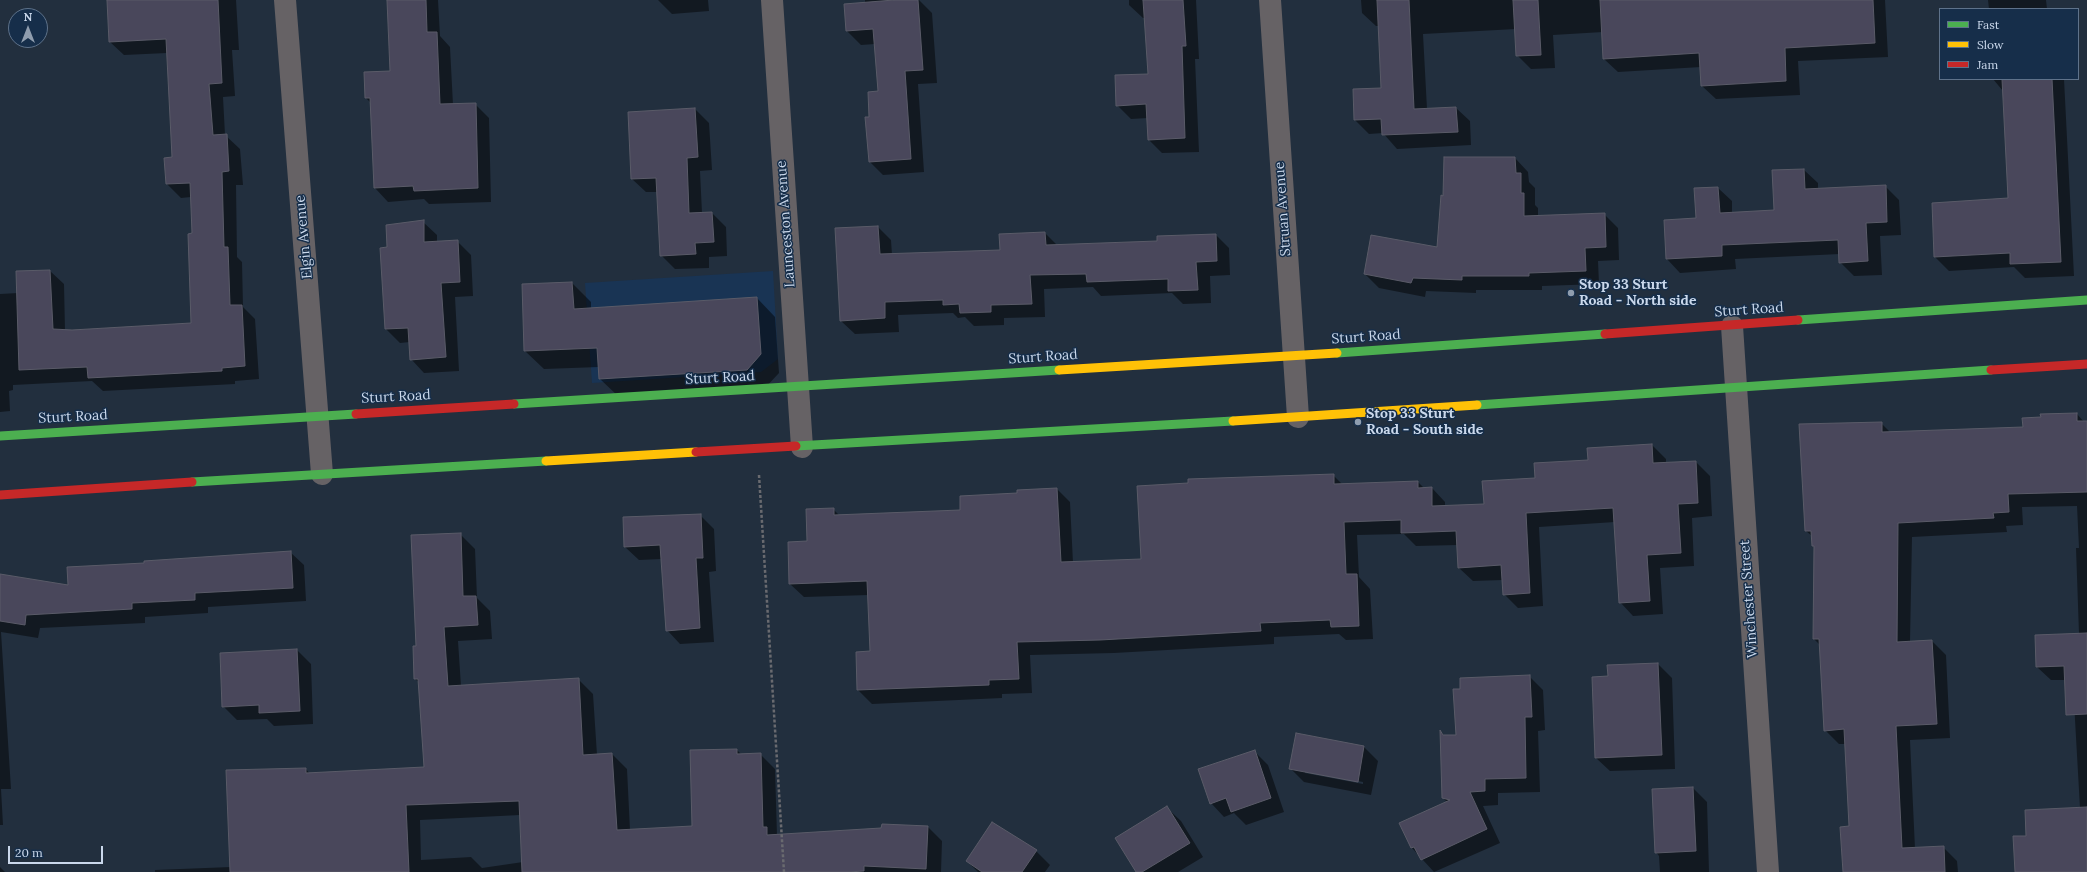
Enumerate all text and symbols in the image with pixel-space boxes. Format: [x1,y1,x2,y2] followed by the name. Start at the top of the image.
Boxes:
[8,8,48,48] north arrow
[1939,8,2079,80] legend
[24,10,32,24] text: N
[1977,17,2000,32] text: Fast
[1977,37,2004,52] text: Slow
[1977,57,1998,72] text: Jam
[773,160,799,288] street label: Launceston Avenue
[1271,161,1295,257] street label: Struan Avenue
[292,194,316,280] street label: Elgin Avenue
[1579,277,1696,310] place label: Stop 33 Sturt Road - North side
[1566,288,1576,298] marker: Stop 33 Sturt Road - North side
[1714,299,1784,321] street label: Sturt Road
[1331,326,1401,348] street label: Sturt Road
[1008,346,1078,368] street label: Sturt Road
[685,368,755,388] street label: Sturt Road
[361,387,431,407] street label: Sturt Road
[1366,406,1483,438] place label: Stop 33 Sturt Road - South side
[38,407,108,427] street label: Sturt Road
[1353,417,1363,427] marker: Stop 33 Sturt Road - South side
[1736,539,1762,659] street label: Winchester Street
[10,838,105,864] scale bar
[15,845,43,860] text: 20 m

